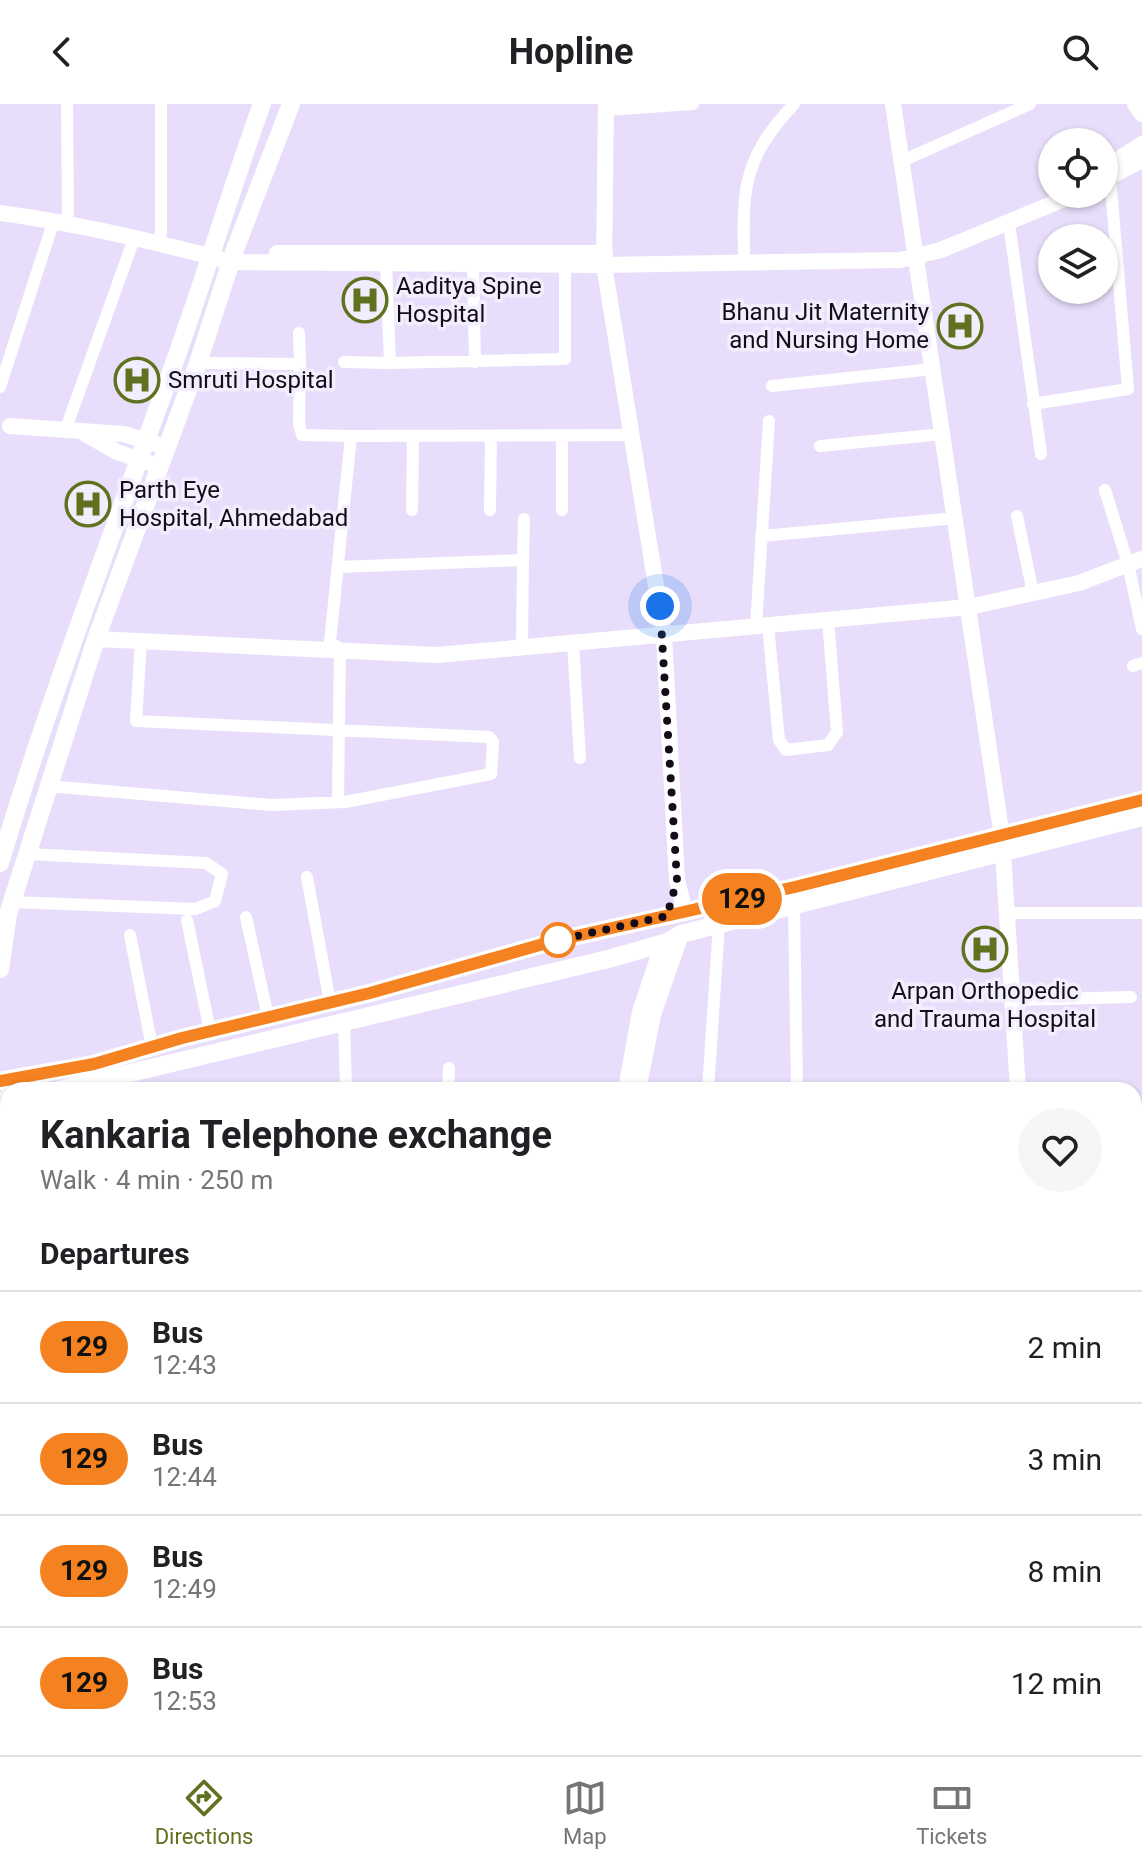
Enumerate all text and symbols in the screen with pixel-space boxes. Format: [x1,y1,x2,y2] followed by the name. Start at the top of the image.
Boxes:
[40,30,84,74] icon: back
[1058,30,1102,74] icon: search
[509,31,633,73] text: Hopline
[1038,128,1118,304] map controls
[1038,128,1118,208] button: locate
[1038,224,1118,304] button: layers
[396,272,542,328] place label: Aaditya Spine Hospital
[341,276,389,324] hospital icon: Aaditya Spine Hospital
[721,298,930,354] place label: Bhanu Jit Maternity and Nursing Home
[936,302,984,350] hospital icon: Bhanu Jit Maternity and Nursing Home
[113,356,161,404] hospital icon: Smruti Hospital
[168,366,334,394] place label: Smruti Hospital
[119,476,348,532] place label: Parth Eye Hospital, Ahmedabad
[64,480,112,528] hospital icon: Parth Eye Hospital, Ahmedabad
[640,586,680,626] your location
[696,873,788,925] line badge: 129
[718,882,766,915] text: 129
[541,923,575,957] unlabelled marker
[961,925,1009,973] hospital icon: Arpan Orthopedic and Trauma Hospital
[874,977,1096,1033] place label: Arpan Orthopedic and Trauma Hospital
[1018,1108,1102,1192] button: heart
[40,1113,552,1157] text: Kankaria Telephone exchange
[40,1165,273,1195] text: Walk · 4 min · 250 m
[40,1236,190,1271] text: Departures
[152,1315,203,1350] text: Bus
[60,1330,108,1363] text: 129
[1028,1330,1102,1365] text: 2 min
[152,1350,217,1380] text: 12:43
[152,1427,203,1462] text: Bus
[60,1442,108,1475] text: 129
[1028,1442,1102,1477] text: 3 min
[152,1462,217,1492] text: 12:44
[152,1539,203,1574] text: Bus
[60,1554,108,1587] text: 129
[1028,1554,1102,1589] text: 8 min
[152,1574,217,1604] text: 12:49
[152,1651,203,1686] text: Bus
[60,1666,108,1699] text: 129
[1011,1666,1102,1701] text: 12 min
[152,1686,217,1716] text: 12:53
[155,1776,253,1849] tab: Directions
[563,1776,607,1849] tab: Map
[916,1776,987,1849] tab: Tickets

